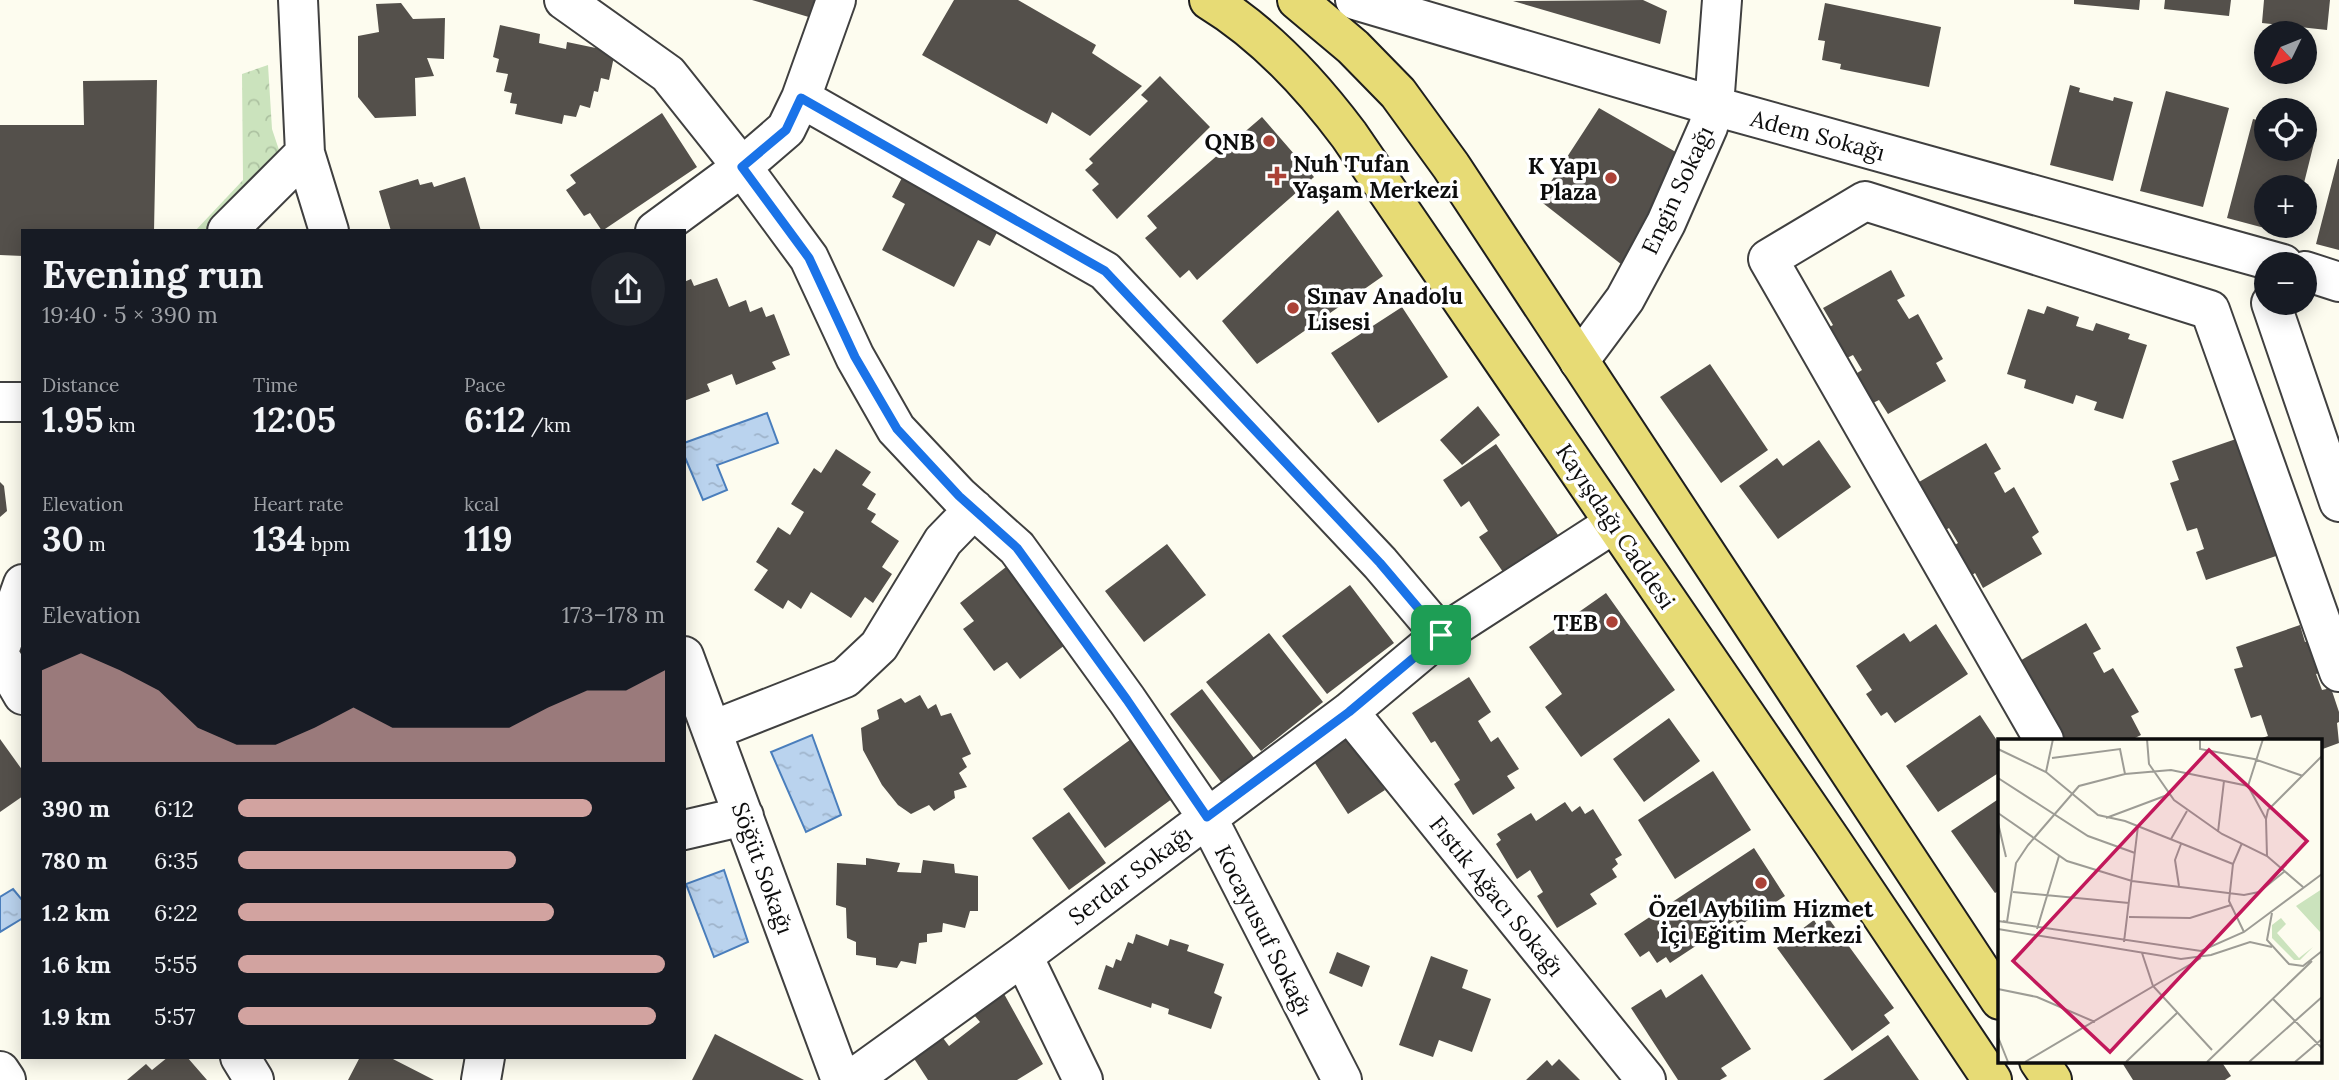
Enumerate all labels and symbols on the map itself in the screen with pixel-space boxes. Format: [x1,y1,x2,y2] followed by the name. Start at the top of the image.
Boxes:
[2254,21,2317,84] north arrow
[1747,103,1888,167] street label: Adem Sokağı
[1635,121,1719,259] street label: Engin Sokağı
[1205,127,1255,156] place label: QNB
[1261,133,1277,149] marker: QNB
[1293,149,1459,204] place label: Nuh Tufan Yaşam Merkezi
[1528,151,1597,206] place label: K Yapı Plaza
[1267,166,1287,186] marker: Nuh Tufan Yaşam Merkezi
[1603,170,1619,186] marker: K Yapı Plaza
[1307,281,1463,336] place label: Sınav Anadolu Lisesi
[1285,300,1301,316] marker: Sınav Anadolu Lisesi
[1550,438,1682,614] street label: Kayışdağı Caddesi
[1411,605,1471,665] pin
[1553,608,1598,637] place label: TEB
[1604,614,1620,630] marker: TEB
[1998,739,2322,1062] inset map
[726,798,800,938] street label: Söğüt Sokağı
[1424,810,1570,982] street label: Fıstık Ağacı Sokağı
[1062,819,1198,931] street label: Serdar Sokağı
[1209,840,1319,1020] street label: Kocayusuf Sokağı
[1753,875,1769,891] marker: Özel Aybilim Hizmet İçi Eğitim Merkezi
[1648,894,1874,949] place label: Özel Aybilim Hizmet İçi Eğitim Merkezi

